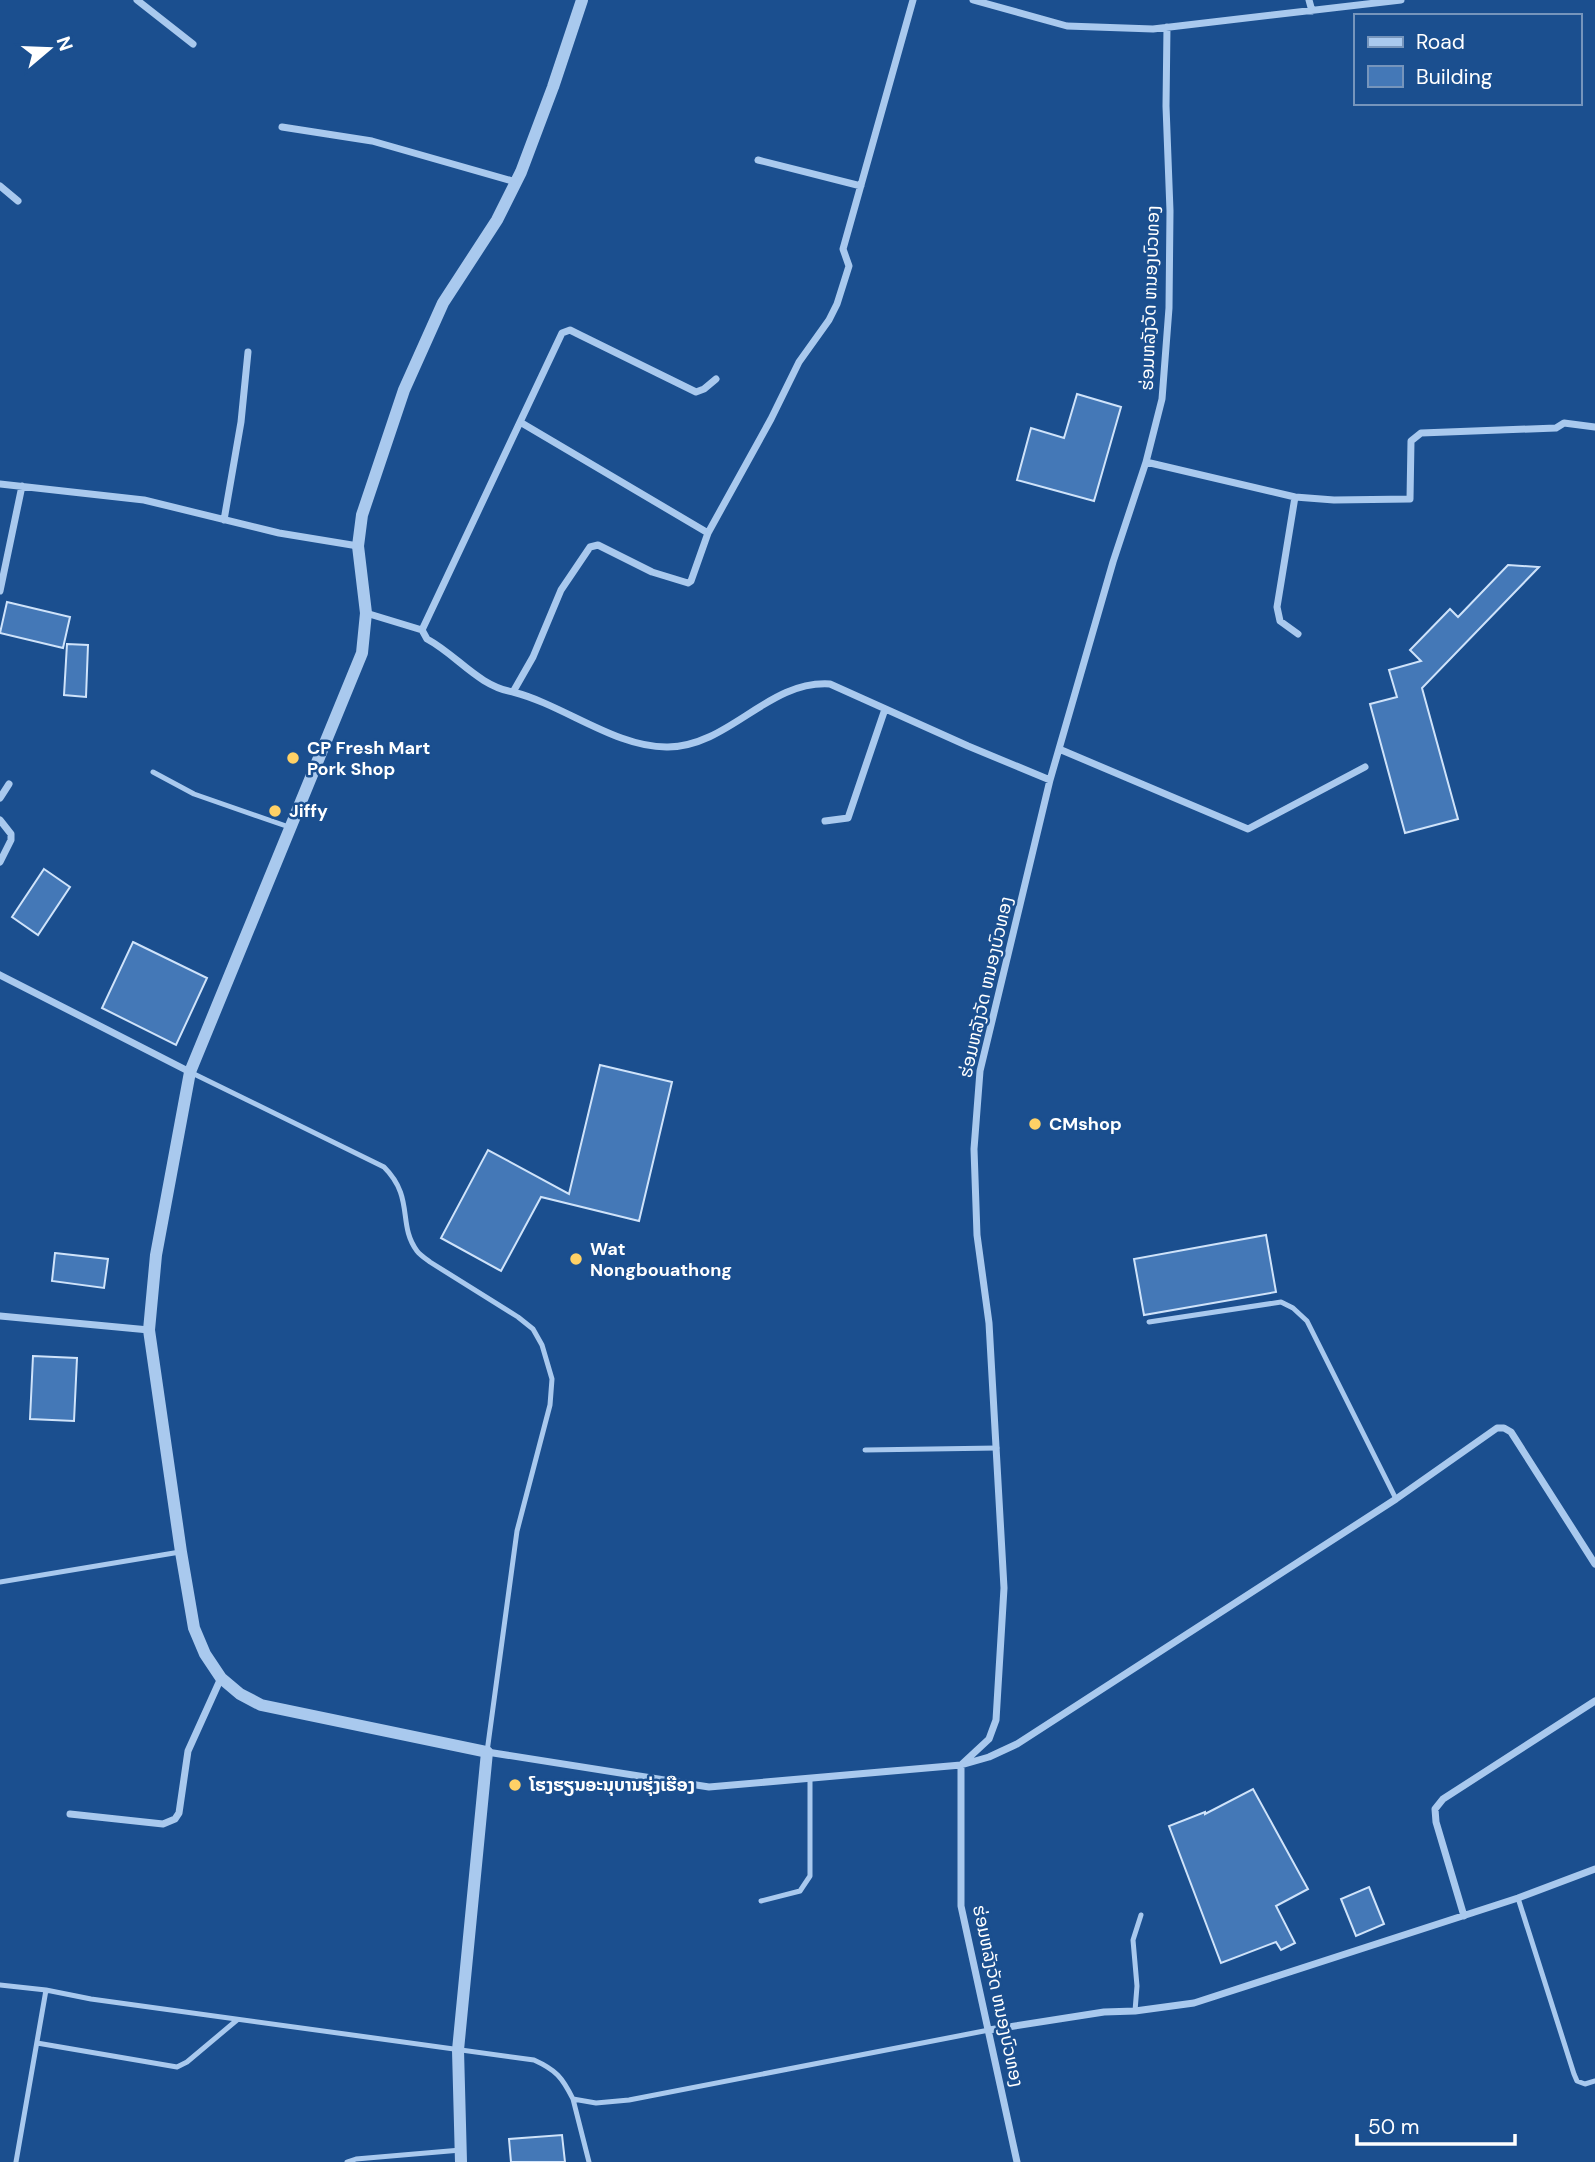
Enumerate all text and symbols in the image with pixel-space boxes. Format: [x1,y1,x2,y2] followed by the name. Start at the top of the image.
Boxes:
[14,14,84,84] north arrow
[1354,14,1581,105] legend
[1416,28,1465,56] text: Road
[51,33,79,54] text: N
[1416,63,1493,91] text: Building
[1135,205,1165,391] street label: ຮ່ອມຫລັງວັດ ຫນອງບົວທອງ
[307,736,430,781] place label: CP Fresh Mart Pork Shop
[285,750,301,766] marker: CP Fresh Mart Pork Shop
[289,799,328,823] place label: Jiffy
[267,803,283,819] marker: Jiffy
[953,894,1019,1080] street label: ຮ່ອມຫລັງວັດ ຫນອງບົວທອງ
[1049,1112,1122,1136] place label: CMshop
[1027,1116,1043,1132] marker: CMshop
[590,1237,732,1282] place label: Wat Nongbouathong
[568,1251,584,1267] marker: Wat Nongbouathong
[528,1773,695,1797] place label: ໂຮງຮຽນອະນຸບານຮຸ່ງເຮືອງ
[507,1777,523,1793] marker: ໂຮງຮຽນອະນຸບານຮຸ່ງເຮືອງ
[967,1903,1029,2089] street label: ຮ່ອມຫລັງວັດ ຫນອງບົວທອງ
[1357,2102,1514,2146] scale bar
[1368,2113,1419,2141] text: 50 m

